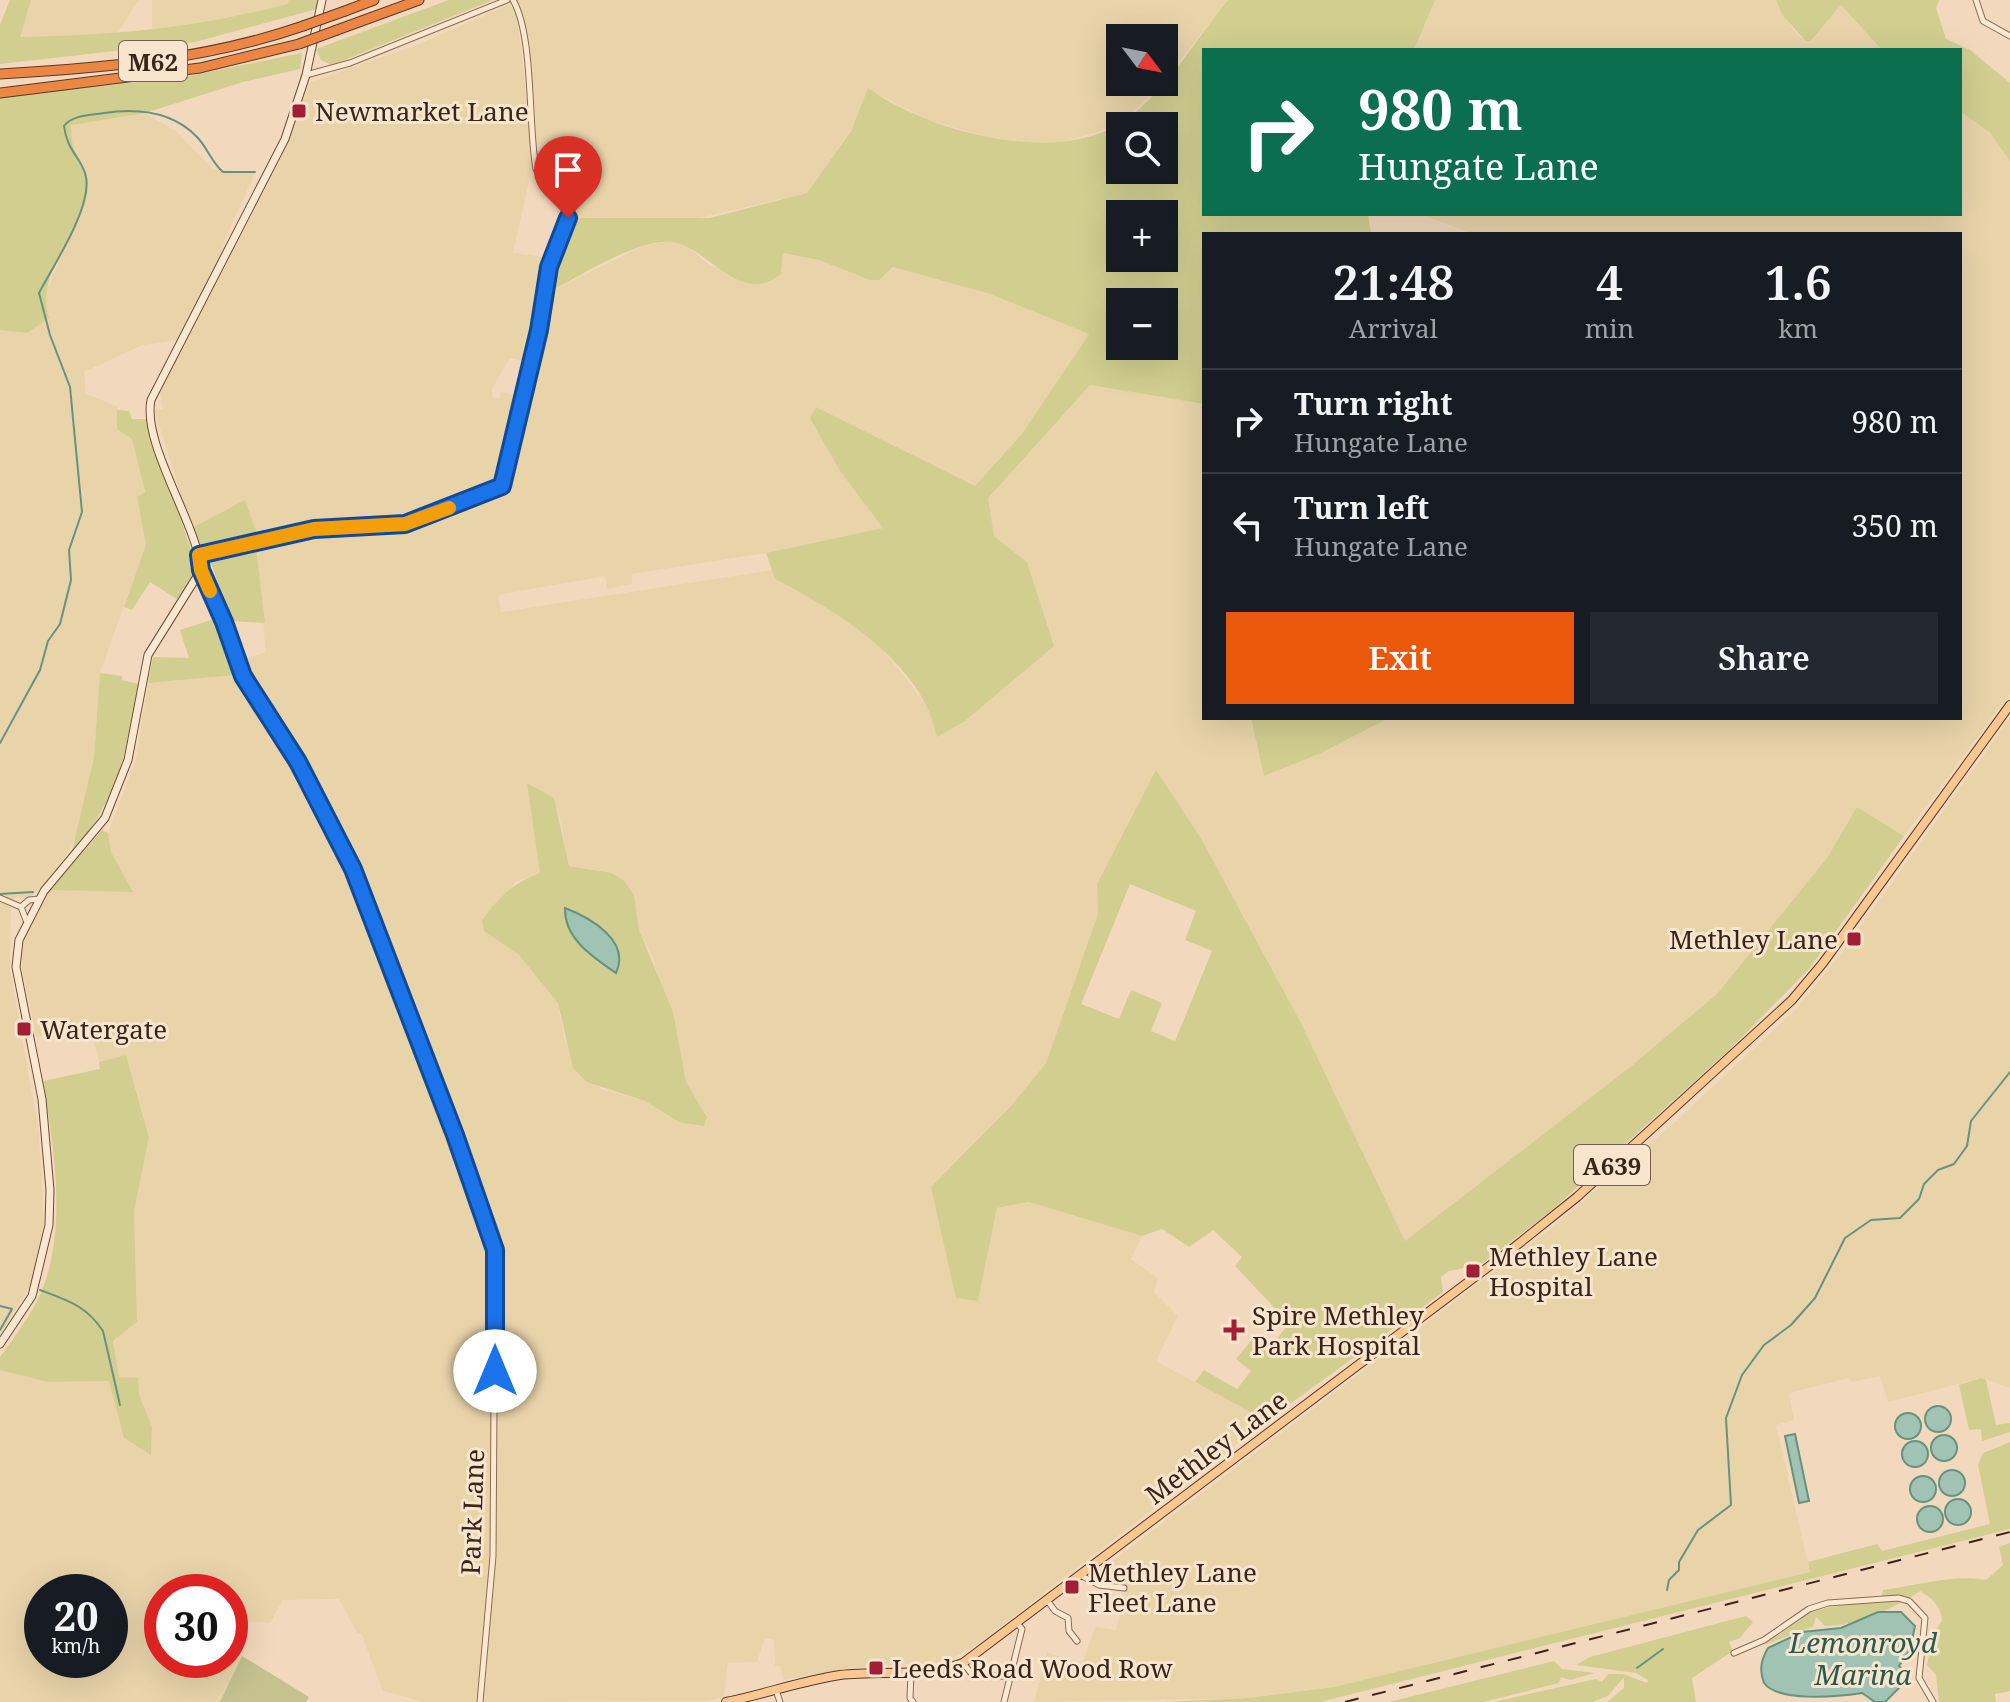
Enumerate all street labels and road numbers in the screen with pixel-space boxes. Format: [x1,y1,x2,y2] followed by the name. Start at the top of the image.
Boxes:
[119,41,187,81] road number: M62
[1574,1145,1650,1185] road number: A639
[1138,1382,1294,1512] street label: Methley Lane
[452,1448,492,1576] street label: Park Lane

